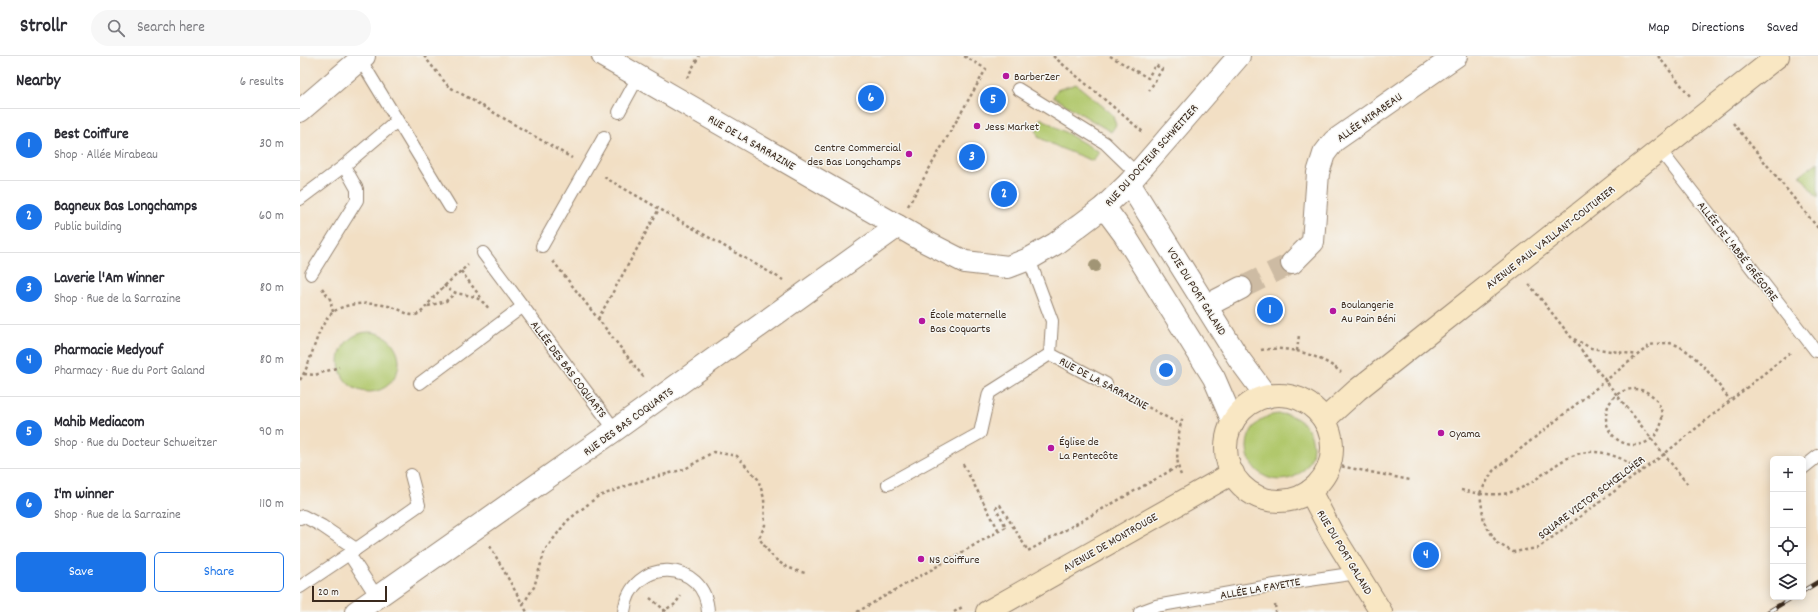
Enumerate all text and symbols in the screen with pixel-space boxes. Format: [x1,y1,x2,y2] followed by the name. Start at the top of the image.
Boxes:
[91,10,371,46] search box
[20,14,67,41] text: Strollr
[105,17,127,39] icon: search
[137,17,205,39] text: Search here
[1648,18,1670,38] text: Map
[1692,18,1745,38] text: Directions
[1767,18,1798,38] text: Saved
[1014,69,1060,86] place label: BarberZer
[16,70,60,94] text: Nearby
[1001,71,1011,81] marker: BarberZer
[240,73,284,92] text: 6 results
[858,83,884,113] pin: 6
[980,85,1006,115] pin: 5
[1334,89,1406,147] street label: ALLÉE MIRABEAU
[1101,101,1203,211] street label: RUE DU DOCTEUR SCHWEITZER
[704,111,799,176] street label: RUE DE LA SARRAZINE
[985,119,1040,136] place label: Jess Market
[972,121,982,131] marker: Jess Market
[54,124,129,146] text: Best Coiffure
[28,135,30,154] text: 1
[259,135,284,154] text: 30 m
[807,140,901,171] place label: Centre Commercial des Bas Longchamps
[959,142,985,172] pin: 3
[54,146,158,165] text: Shop · Allée Mirabeau
[904,149,914,159] marker: Centre Commercial des Bas Longchamps
[991,179,1017,209] pin: 2
[1482,182,1619,294] street label: AVENUE PAUL VAILLANT-COUTURIER
[54,196,197,218] text: Bagneux Bas Longchamps
[1692,198,1782,306] street label: ALLÉE DE L'ABBÉ GRÉGOIRE
[26,207,32,226] text: 2
[259,207,284,226] text: 60 m
[54,218,122,237] text: Public building
[1162,244,1230,339] street label: VOIE DU PORT GALAND
[54,268,164,290] text: Laverie l'Am Winner
[26,279,32,298] text: 3
[260,279,284,298] text: 80 m
[54,290,181,309] text: Shop · Rue de la Sarrazine
[1257,295,1283,325] pin: 1
[1341,297,1396,328] place label: Boulangerie Au Pain Béni
[1328,306,1338,316] marker: Boulangerie Au Pain Béni
[930,307,1006,338] place label: École maternelle Bas Coquarts
[917,316,927,326] marker: École maternelle Bas Coquarts
[525,318,610,422] street label: ALLÉE DES BAS COQUARTS
[54,340,163,362] text: Pharmacie Medyouf
[26,351,32,370] text: 4
[260,351,284,370] text: 80 m
[1056,354,1151,415] street label: RUE DE LA SARRAZINE
[1156,360,1176,380] your location
[54,362,205,381] text: Pharmacy · Rue du Port Galand
[580,384,678,461] street label: RUE DES BAS COQUARTS
[54,412,145,434] text: Mahib Mediacom
[26,423,32,442] text: 5
[259,423,284,442] text: 90 m
[1449,426,1481,443] place label: Oyama
[1436,428,1446,438] marker: Oyama
[54,434,217,453] text: Shop · Rue du Docteur Schweitzer
[1059,434,1118,465] place label: Église de La Pentecôte
[1046,443,1056,453] marker: Église de La Pentecôte
[1535,452,1649,544] street label: SQUARE VICTOR SCHŒLCHER
[1770,456,1806,600] map controls
[1770,456,1806,492] button: +
[54,484,114,506] text: I'm winner
[1770,492,1806,528] button: −
[26,495,32,514] text: 6
[259,495,284,514] text: 110 m
[54,506,181,525] text: Shop · Rue de la Sarrazine
[1312,507,1376,598] street label: RUE DU PORT GALAND
[1060,509,1162,577] street label: AVENUE DE MONTROUGE
[1770,528,1806,564] button: locate
[1413,540,1439,570] pin: 4
[16,552,146,592] button: Save
[154,552,284,592] button: Share
[929,552,979,569] place label: NS Coiffure
[916,554,926,564] marker: NS Coiffure
[1770,564,1806,600] button: layers
[1219,574,1302,605] street label: ALLÉE LA FAYETTE
[312,584,387,603] scale bar
[318,585,339,601] text: 20 m

